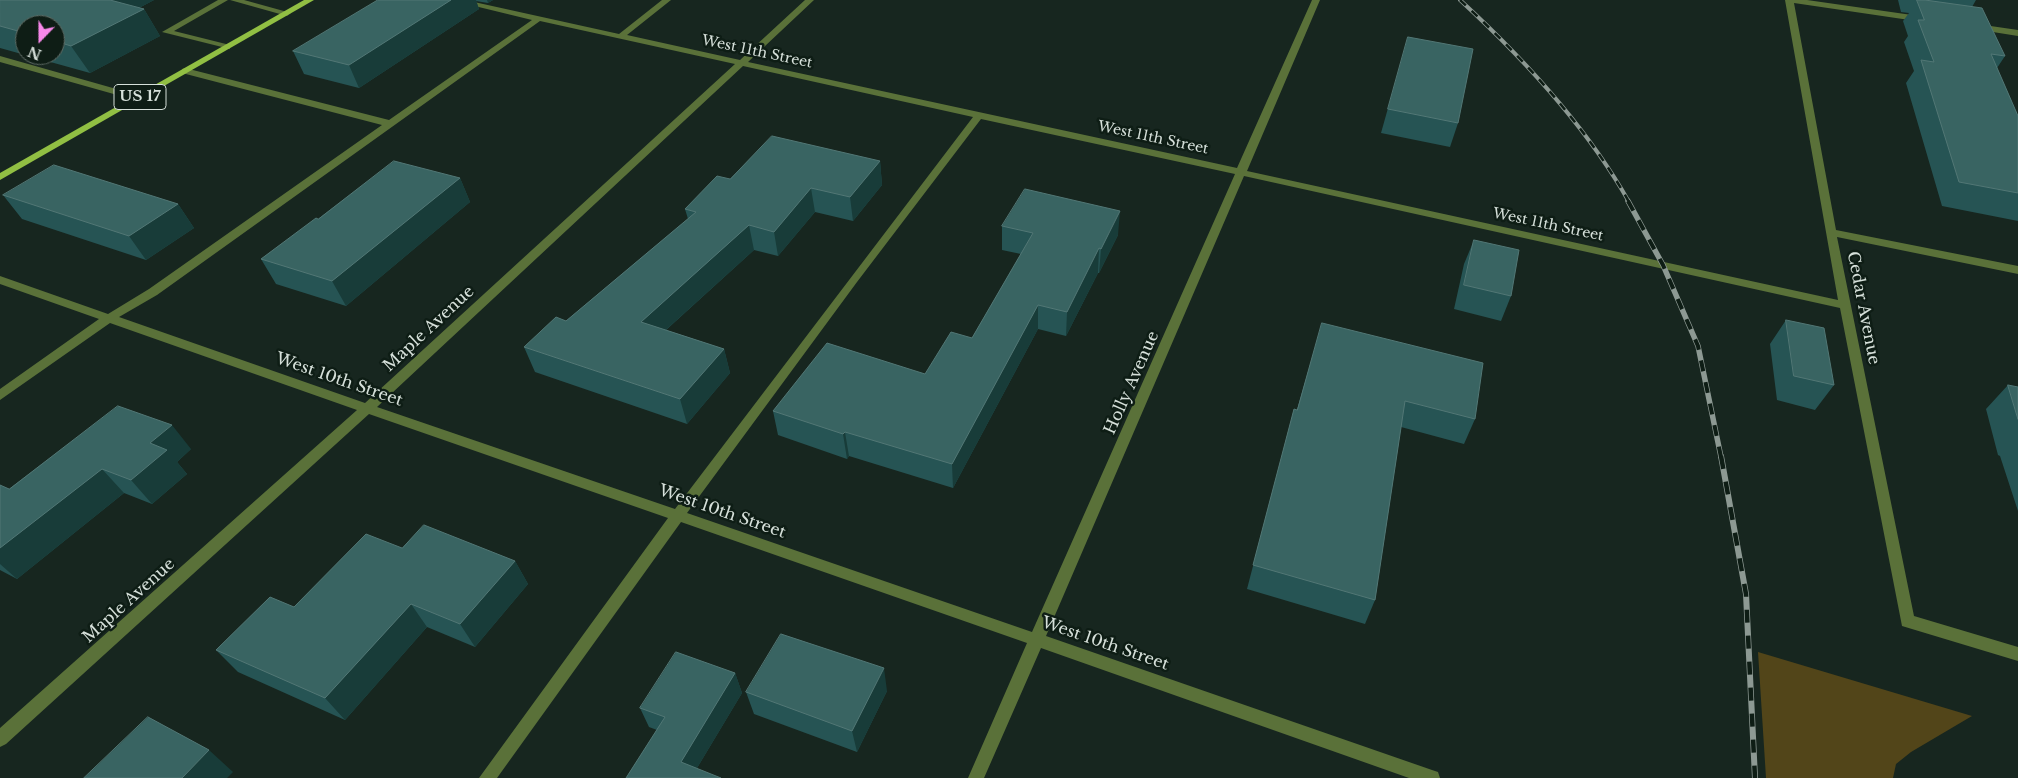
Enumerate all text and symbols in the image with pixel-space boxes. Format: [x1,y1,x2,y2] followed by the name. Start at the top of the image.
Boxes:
[15,15,65,65] north arrow
[700,32,814,72] street label: West 11th Street
[25,42,44,64] text: N
[114,84,166,110] road number: US 17
[1096,118,1210,158] street label: West 11th Street
[1491,205,1605,245] street label: West 11th Street
[1843,250,1883,366] street label: Cedar Avenue
[380,282,478,376] street label: Maple Avenue
[1101,328,1163,438] street label: Holly Avenue
[273,349,405,411] street label: West 10th Street
[656,481,788,543] street label: West 10th Street
[79,555,179,647] street label: Maple Avenue
[1039,613,1171,675] street label: West 10th Street

